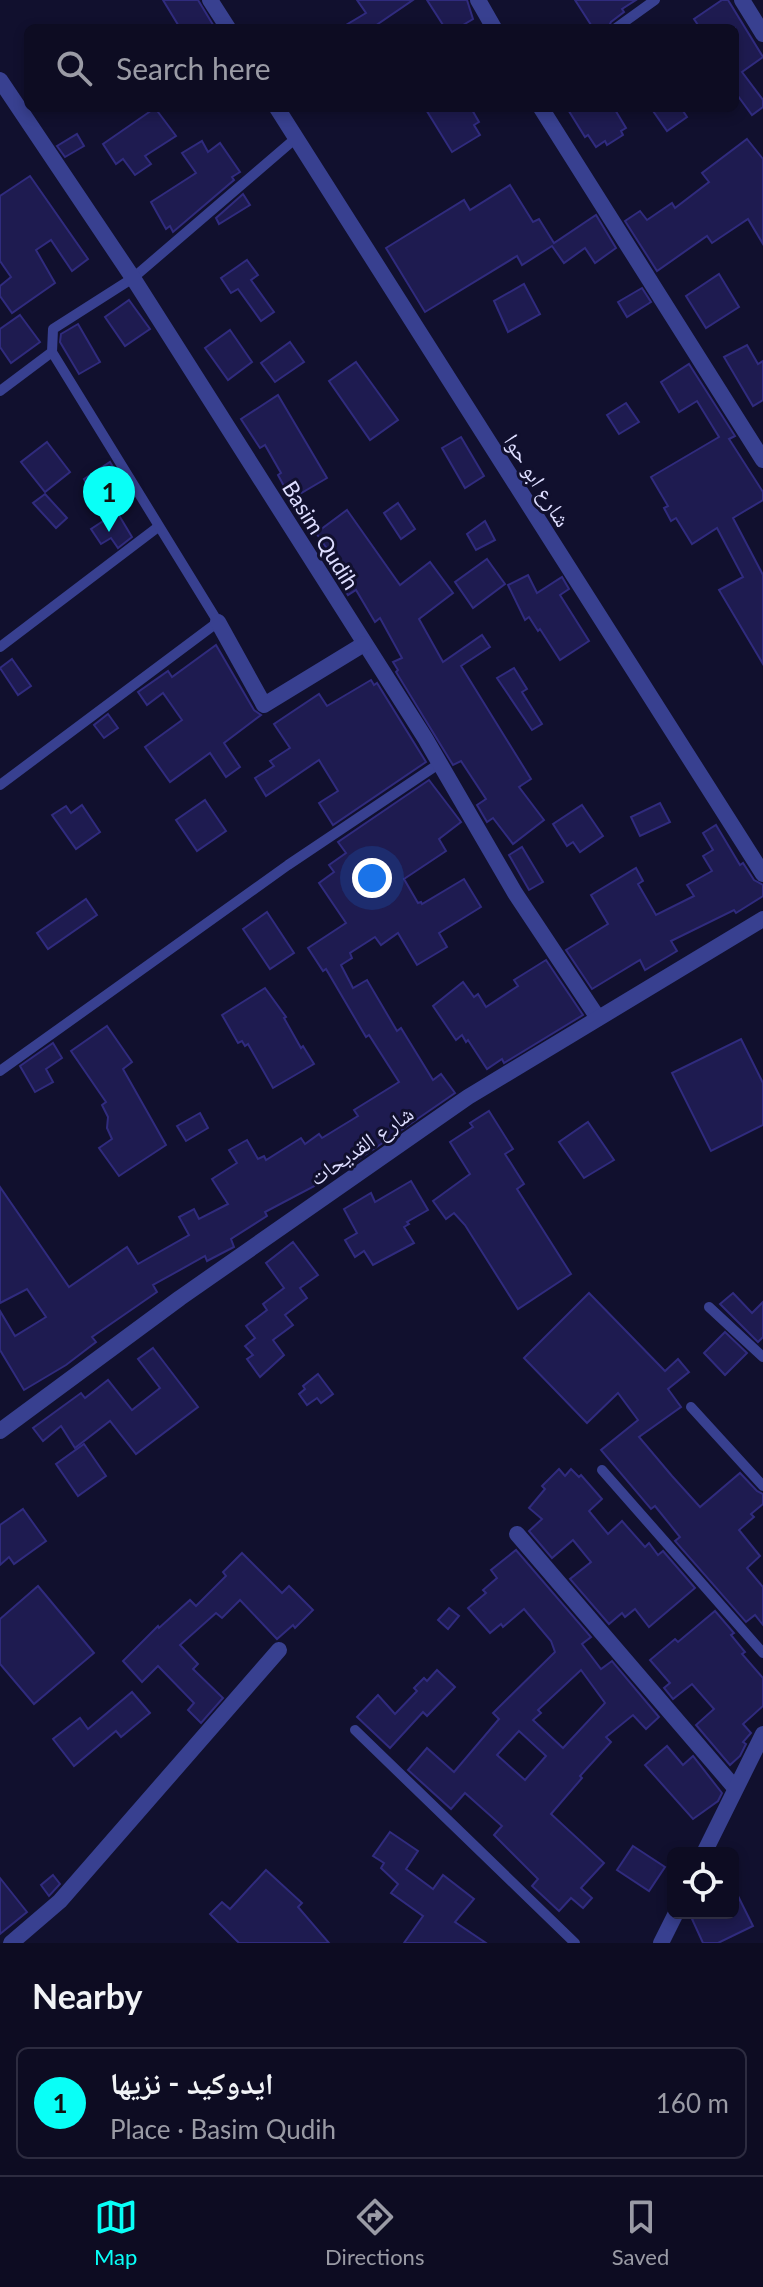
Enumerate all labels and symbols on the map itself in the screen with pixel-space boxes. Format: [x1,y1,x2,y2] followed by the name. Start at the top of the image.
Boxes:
[498,429,577,532] street label: شارع ابو حوا
[83,466,135,532] pin: 1
[277,476,365,594] street label: Basim Qudih
[352,858,392,898] your location
[304,1099,419,1192] street label: شارع القديحات

